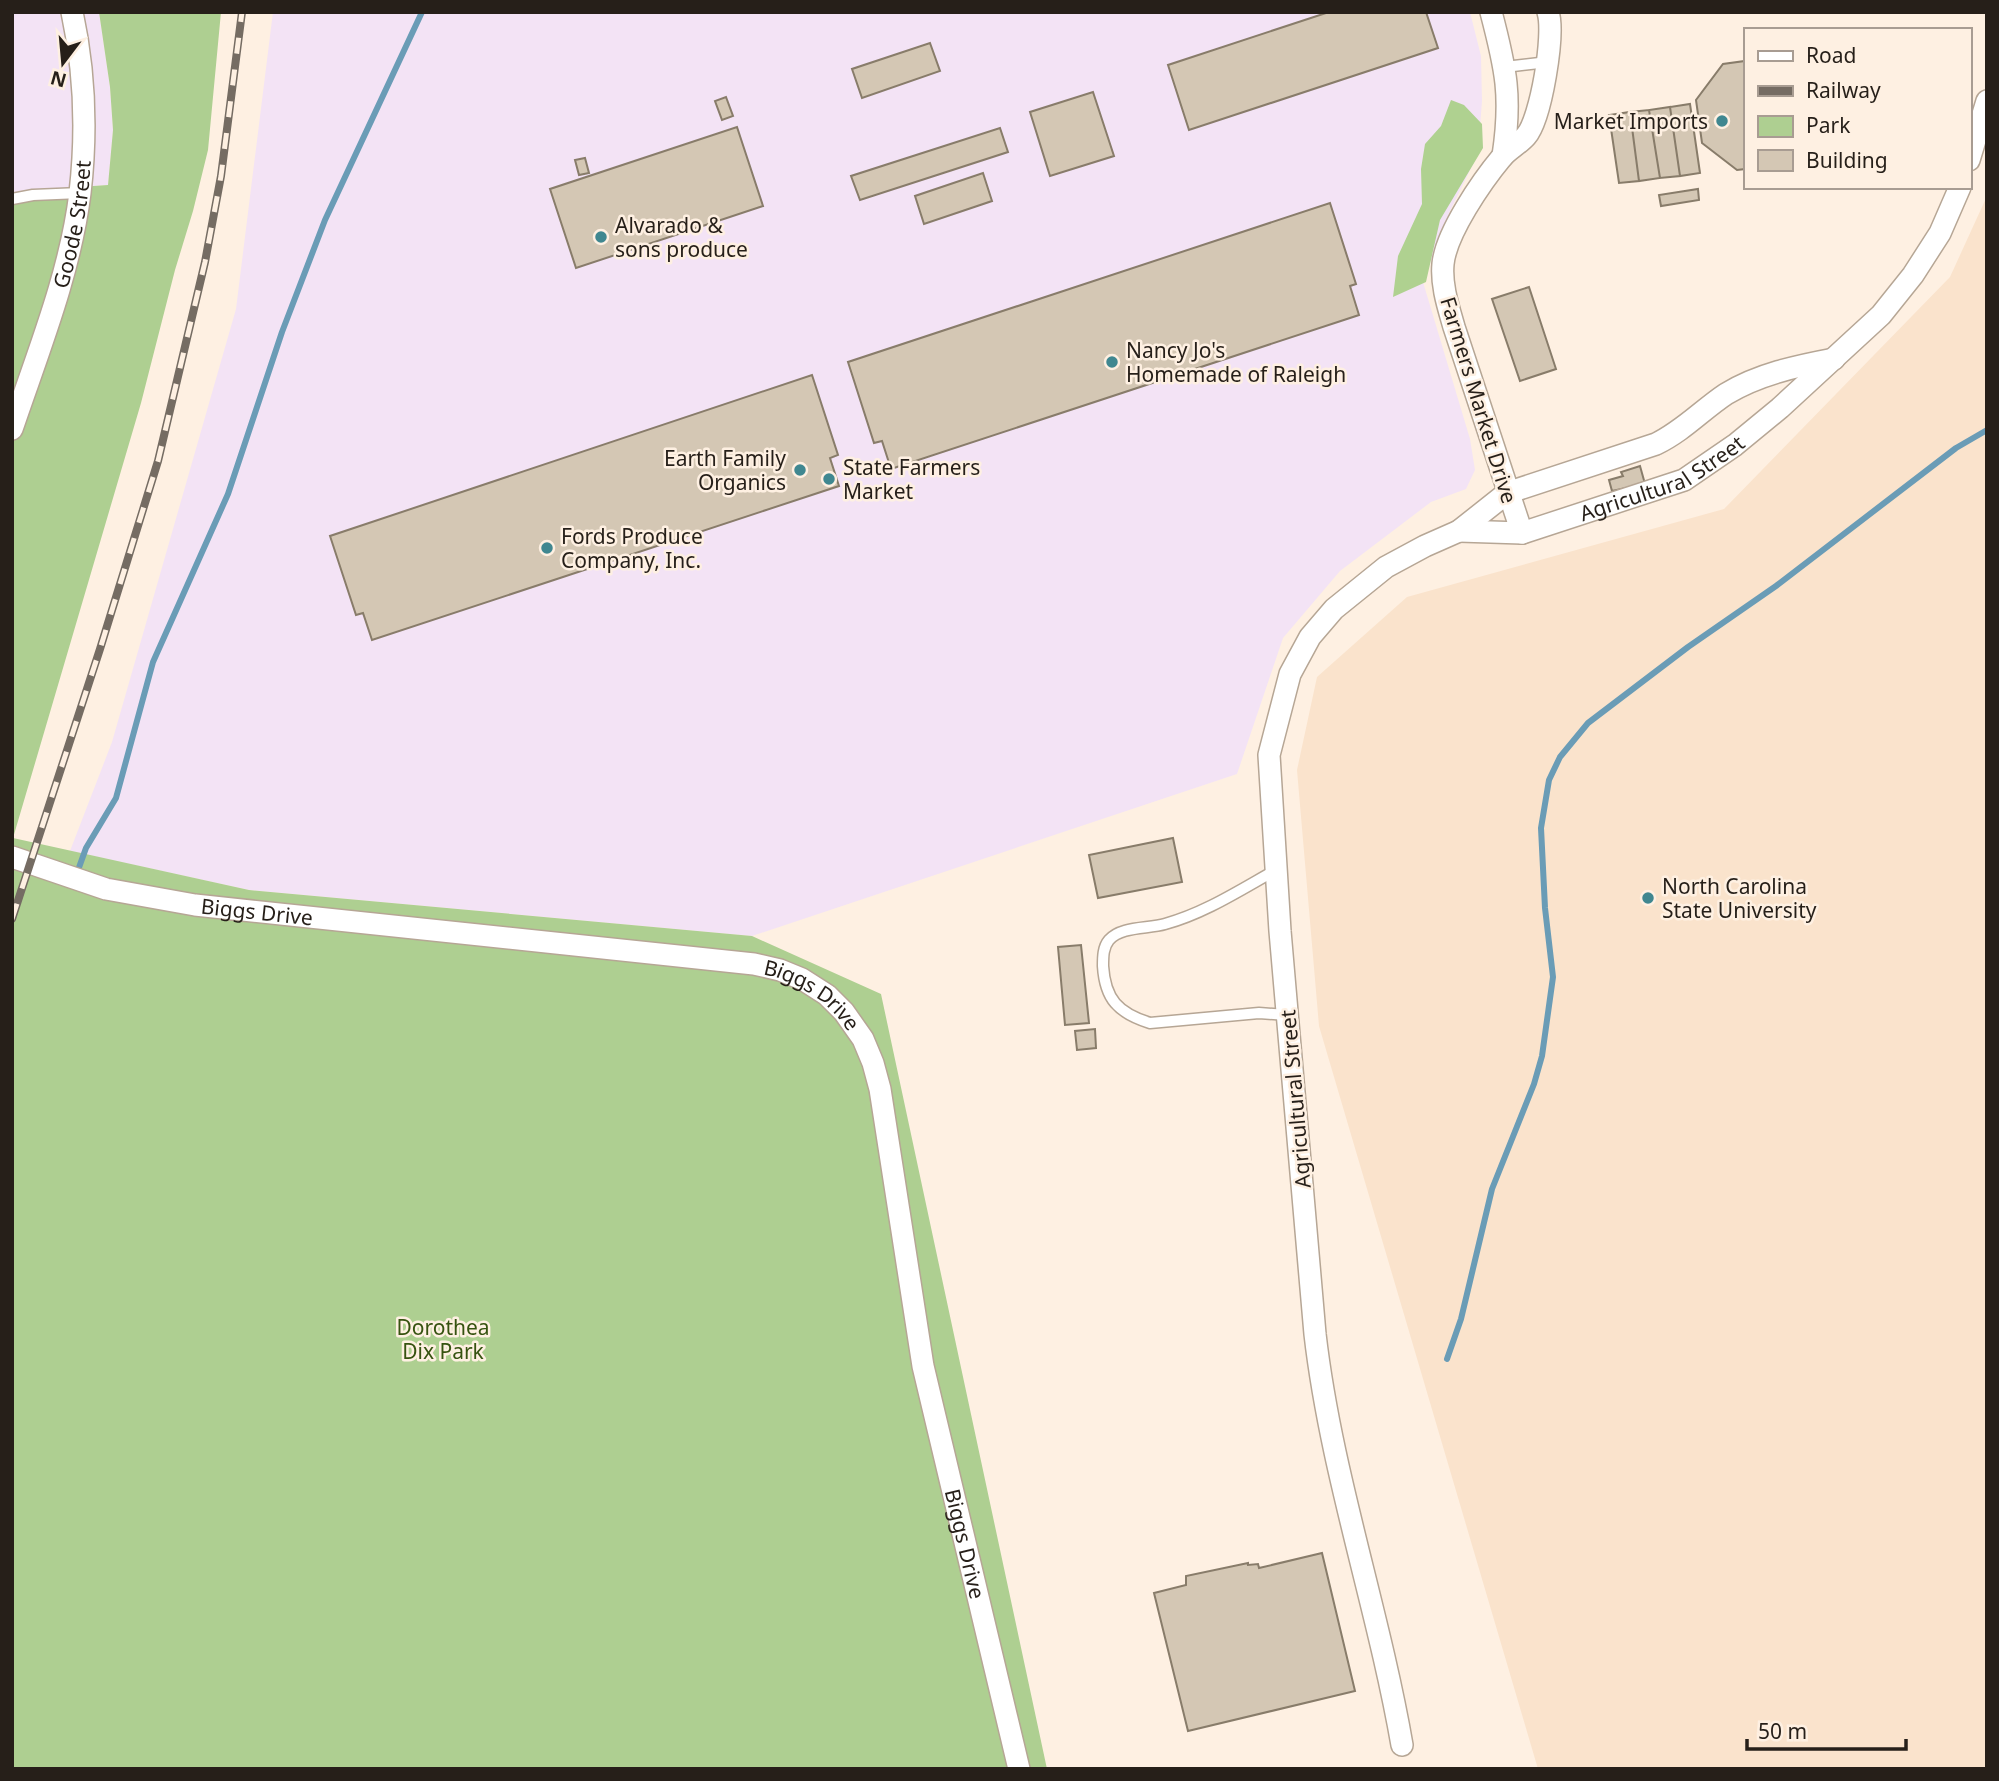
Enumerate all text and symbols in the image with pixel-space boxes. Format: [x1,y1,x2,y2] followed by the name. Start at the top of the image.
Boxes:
[28,28,98,98] north arrow
[1744,28,1971,189] legend
[1806,41,1856,69] text: Road
[47,65,69,94] text: N
[1806,76,1881,104] text: Railway
[1554,107,1708,135] place label: Market Imports
[1806,111,1851,139] text: Park
[1714,113,1730,129] marker: Market Imports
[1806,146,1888,174] text: Building
[46,159,97,291] street label: Goode Street
[615,211,748,263] place label: Alvarado & sons produce
[593,229,609,245] marker: Alvarado & sons produce
[1434,293,1524,507] street label: Farmers Market Drive
[1126,336,1346,388] place label: Nancy Jo's Homemade of Raleigh
[1104,354,1120,370] marker: Nancy Jo's Homemade of Raleigh
[1576,429,1751,527] street label: Agricultural Street
[664,444,786,496] place label: Earth Family Organics
[843,453,980,505] place label: State Farmers Market
[792,462,808,478] marker: Earth Family Organics
[821,471,837,487] marker: State Farmers Market
[561,522,703,574] place label: Fords Produce Company, Inc.
[539,540,555,556] marker: Fords Produce Company, Inc.
[1662,872,1817,924] place label: North Carolina State University
[1640,890,1656,906] marker: North Carolina State University
[200,892,314,931] street label: Biggs Drive
[762,953,867,1036] street label: Biggs Drive
[1273,1008,1317,1189] street label: Agricultural Street
[396,1313,490,1365] park label: Dorothea Dix Park
[939,1486,992,1602] street label: Biggs Drive
[1747,1708,1906,1752] scale bar
[1758,1717,1807,1745] text: 50 m

